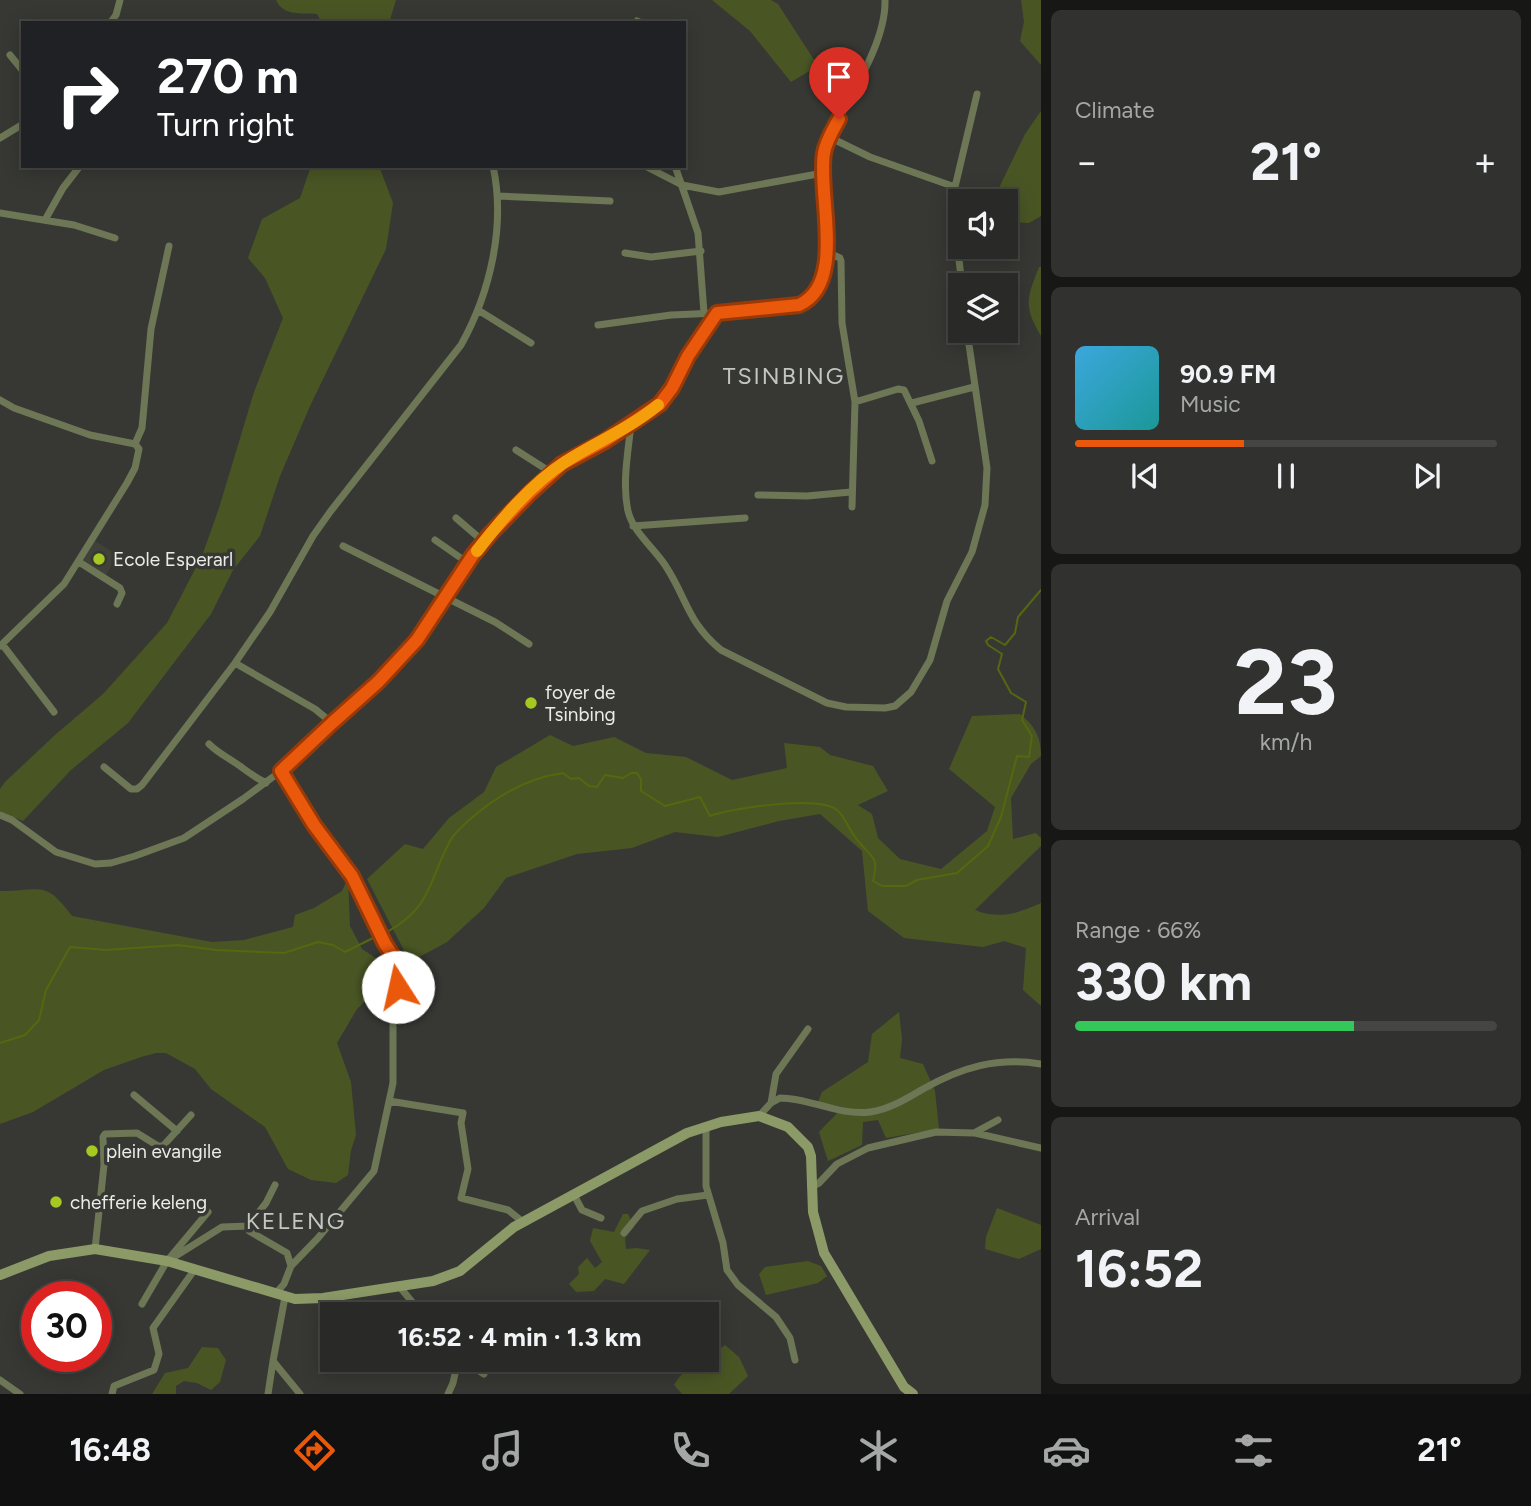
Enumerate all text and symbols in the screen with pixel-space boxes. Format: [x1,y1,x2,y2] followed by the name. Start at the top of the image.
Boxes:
[157,46,299,105] text: 270 m
[809,47,869,119] pin
[42,49,133,140] icon: right
[820,58,858,96] icon: arrive
[1075,96,1154,124] text: Climate
[157,106,295,144] text: Turn right
[1250,131,1322,193] text: 21°
[1075,139,1099,185] text: −
[1473,139,1497,185] text: +
[948,189,1018,343] map controls
[948,189,1018,259] button: sound
[948,273,1018,343] button: layers
[1180,358,1276,390] text: 90.9 FM
[723,362,845,390] district label: TSINBING
[1180,390,1241,418] text: Music
[1126,457,1164,495] icon: previous
[1267,457,1305,495] icon: pause
[1408,457,1446,495] icon: next
[113,548,233,571] place label: Ecole Esperarl
[91,551,107,567] marker: Ecole Esperarl
[1234,628,1338,737] text: 23
[545,681,616,726] place label: foyer de Tsinbing
[523,695,539,711] marker: foyer de Tsinbing
[1260,728,1312,756] text: km/h
[1075,916,1201,944] text: Range · 66%
[361,950,435,1024] position arrow
[1075,951,1252,1013] text: 330 km
[106,1140,222,1163] place label: plein evangile
[84,1143,100,1159] marker: plein evangile
[70,1191,207,1214] place label: chefferie keleng
[48,1194,64,1210] marker: chefferie keleng
[1075,1203,1140,1231] text: Arrival
[246,1207,346,1235] district label: KELENG
[1075,1238,1203,1300] text: 16:52
[21,1281,112,1372] speed limit sign: 30
[398,1321,641,1353] text: 16:52 · 4 min · 1.3 km
[290,1426,339,1475] icon: directions
[478,1426,527,1475] icon: music
[666,1426,715,1475] icon: phone
[854,1426,903,1475] icon: climate
[1042,1426,1091,1475] icon: car
[1229,1426,1278,1475] icon: filters
[69,1431,151,1469] text: 16:48
[1417,1431,1461,1469] text: 21°

